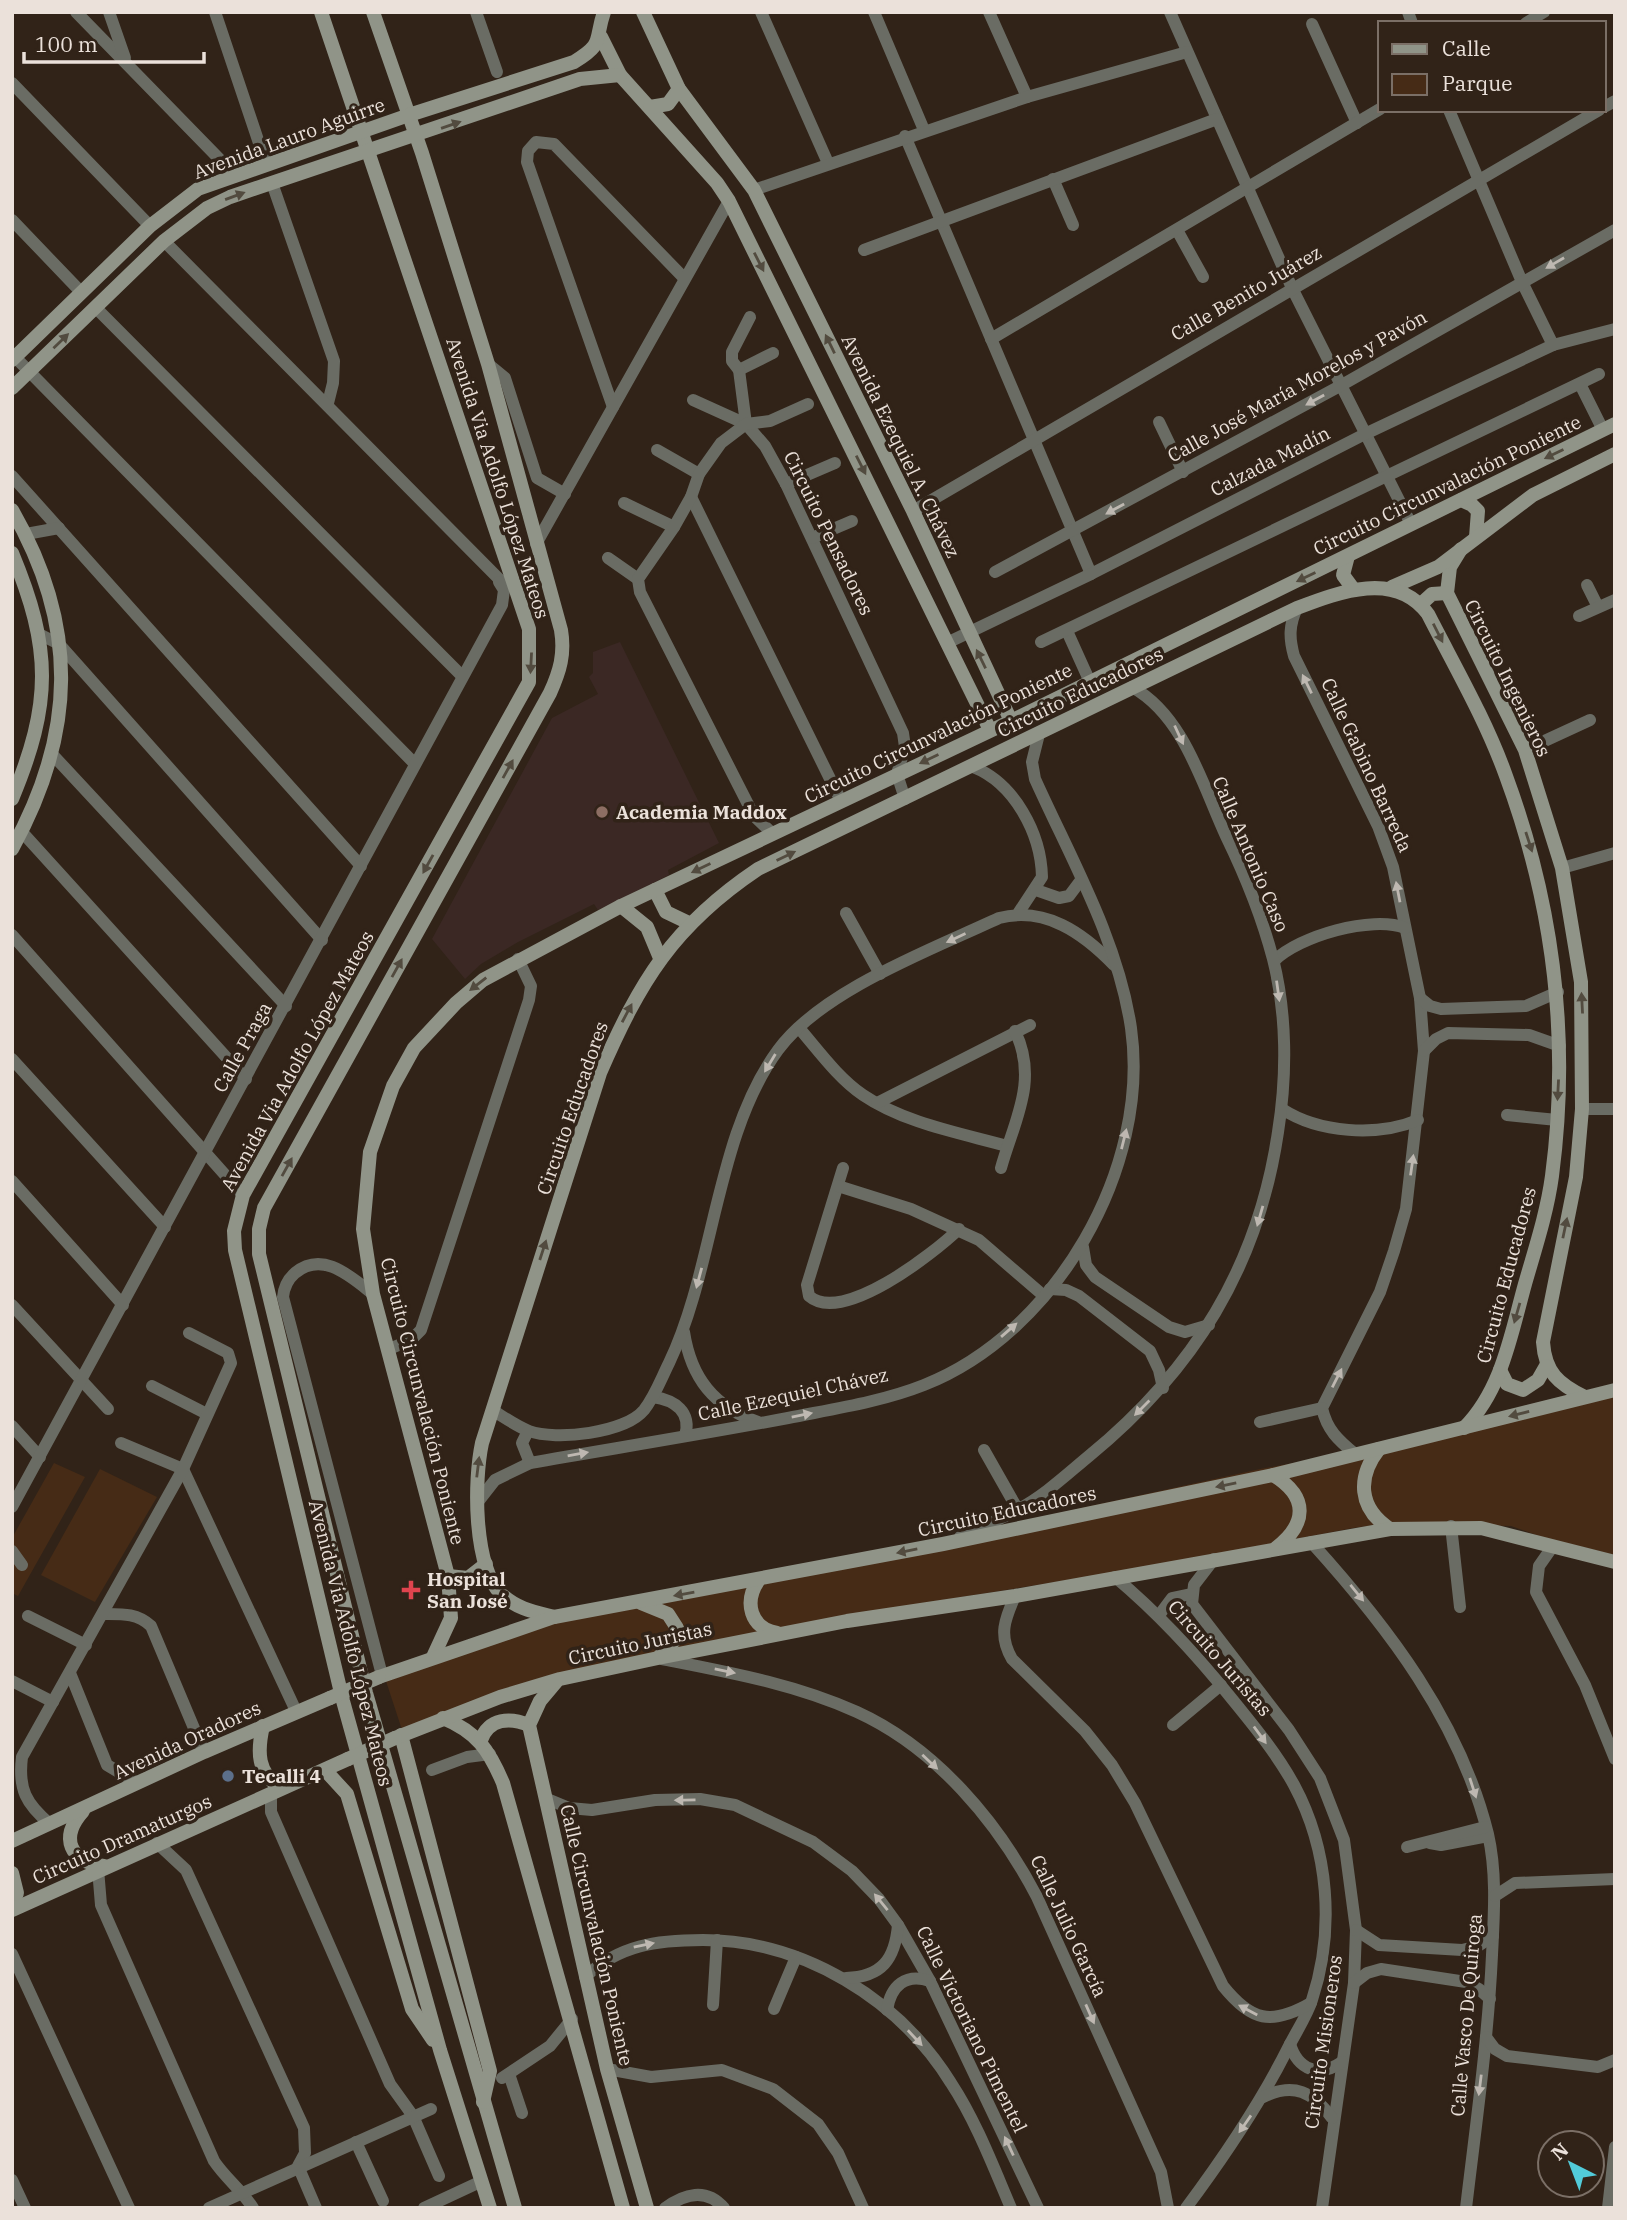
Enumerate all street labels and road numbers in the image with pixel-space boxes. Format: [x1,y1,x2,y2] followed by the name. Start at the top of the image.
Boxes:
[190,92,388,184] street label: Avenida Lauro Aguirre
[1166,240,1326,346] street label: Calle Benito Juárez
[1163,305,1431,467] street label: Calle José María Morelos y Pavón
[836,330,966,562] street label: Avenida Ezequiel A. Chávez
[441,334,555,622] street label: Avenida Via Adolfo López Mateos
[1309,409,1585,561] street label: Circuito Circunvalación Poniente
[1206,421,1334,501] street label: Calzada Madín
[779,447,879,619] street label: Circuito Pensadores
[1460,595,1556,761] street label: Circuito Ingenieros
[993,641,1167,743] street label: Circuito Educadores
[800,657,1076,809] street label: Circuito Circunvalación Poniente
[1316,674,1418,856] street label: Calle Gabino Barreda
[1207,773,1295,935] street label: Calle Antonio Caso
[215,927,379,1195] street label: Avenida Via Adolfo López Mateos
[207,998,277,1096] street label: Calle Praga
[531,1018,613,1198] street label: Circuito Educadores
[1471,1184,1541,1366] street label: Circuito Educadores
[376,1255,470,1547] street label: Circuito Circunvalación Poniente
[696,1362,890,1426] street label: Calle Ezequiel Chávez
[916,1480,1098,1542] street label: Circuito Educadores
[304,1497,398,1789] street label: Avenida Via Adolfo López Mateos
[1163,1595,1277,1721] street label: Circuito Juristas
[566,1616,714,1670] street label: Circuito Juristas
[110,1695,264,1785] street label: Avenida Oradores
[29,1789,215,1889] street label: Circuito Dramaturgos
[555,1802,639,2068] street label: Calle Circunvalación Poniente
[1025,1851,1113,2001] street label: Calle Julio García
[1445,1913,1487,2117] street label: Calle Vasco De Quiroga
[911,1922,1033,2136] street label: Calle Victoriano Pimentel
[1299,1953,1347,2131] street label: Circuito Misioneros

